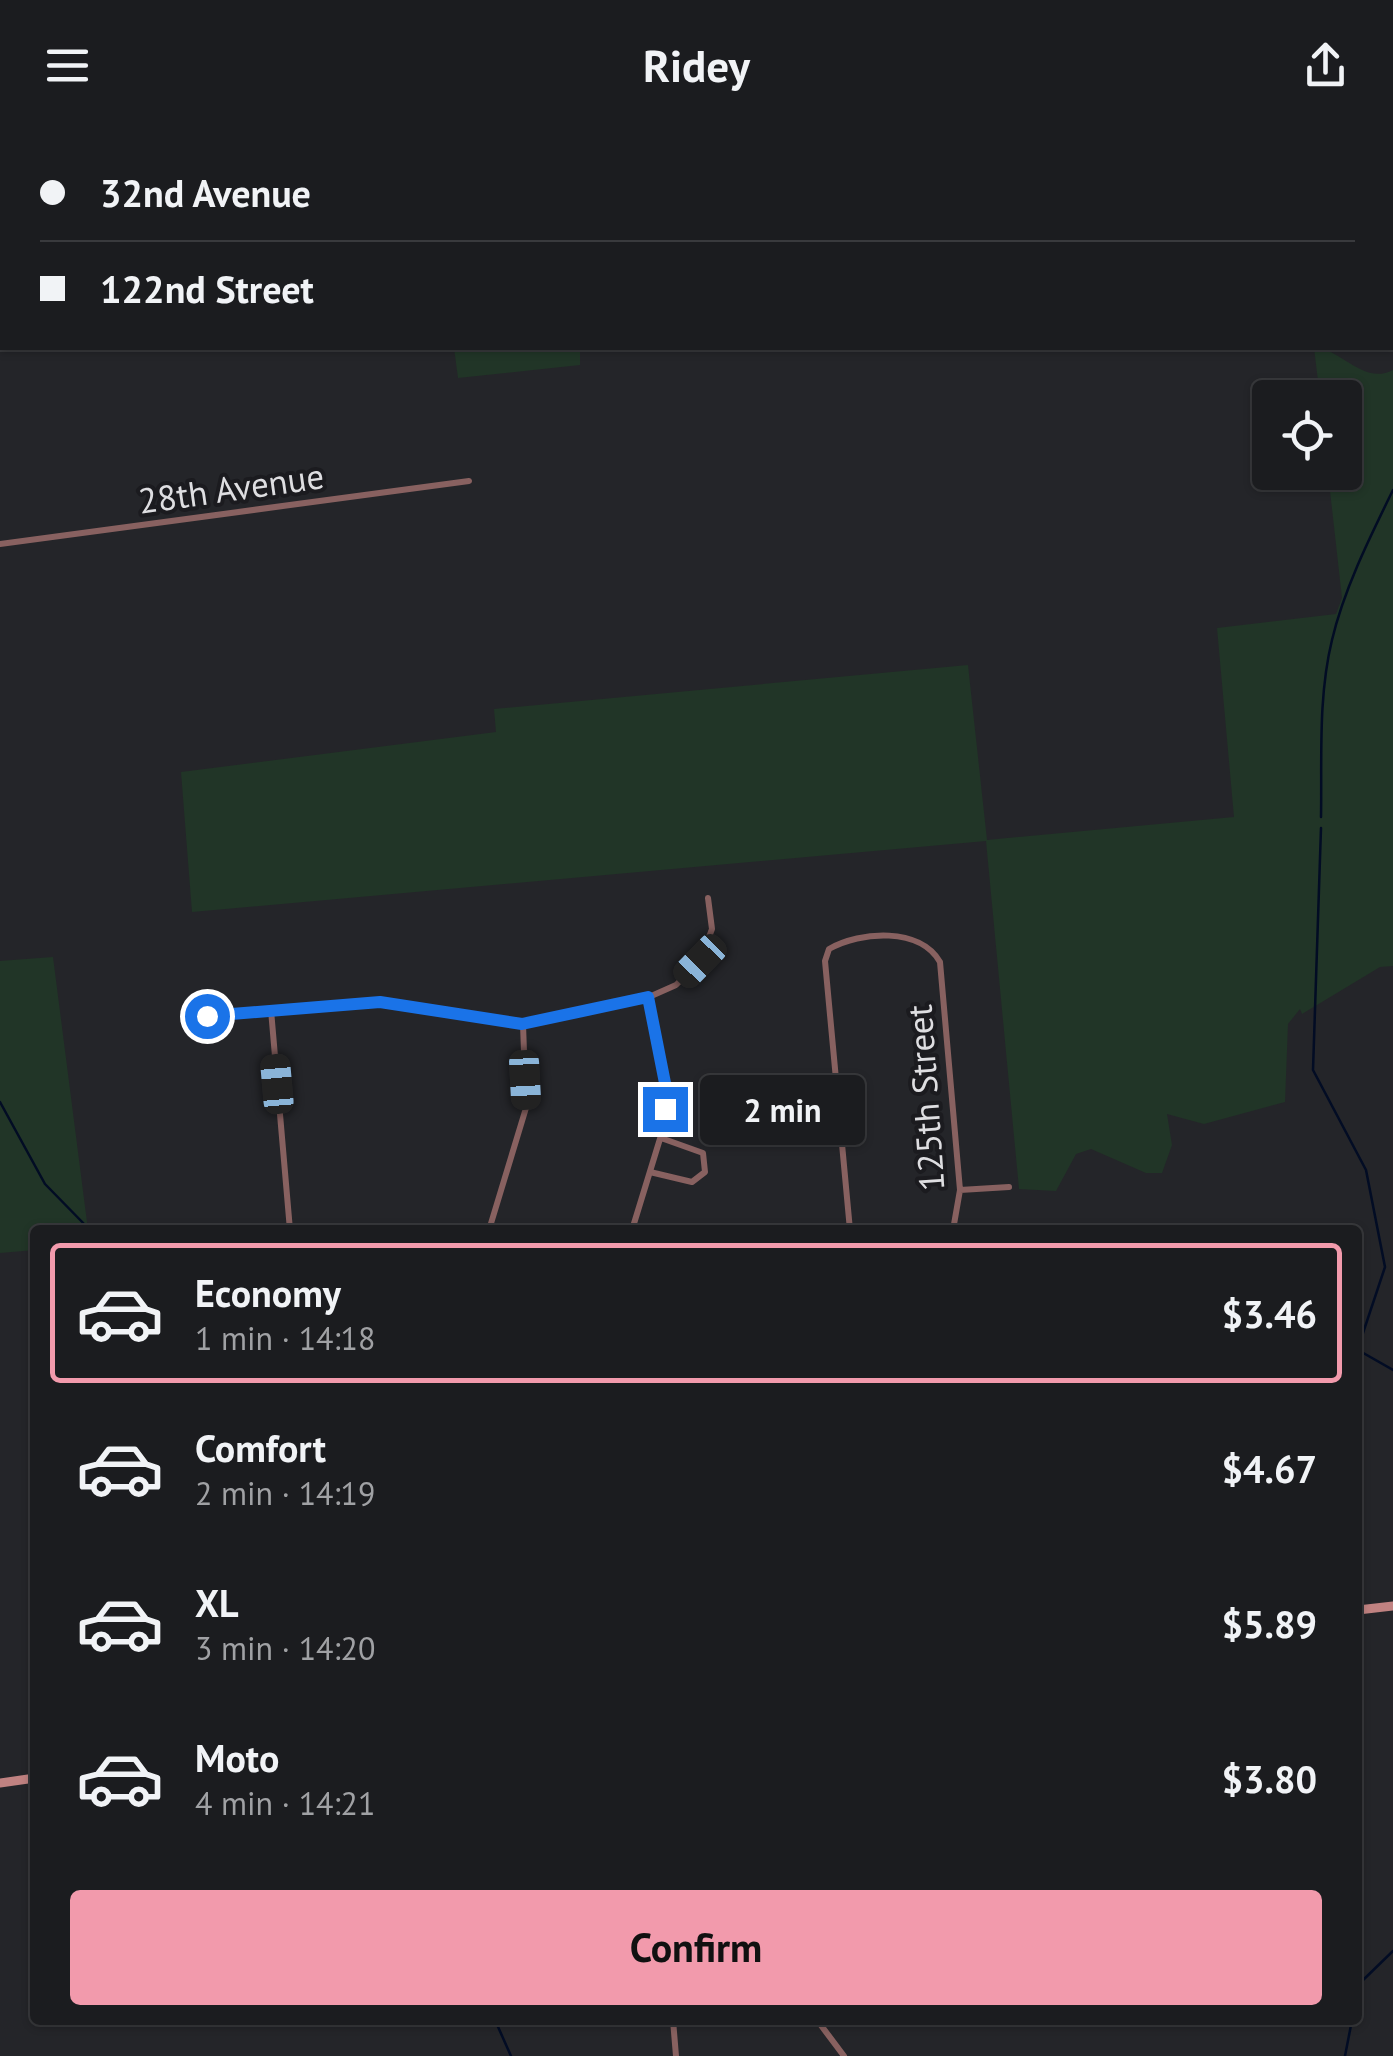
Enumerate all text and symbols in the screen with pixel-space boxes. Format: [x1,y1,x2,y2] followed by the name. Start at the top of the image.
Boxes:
[643,36,750,94] text: Ridey
[40,38,95,93] icon: menu
[1298,38,1353,93] icon: share
[100,168,311,217] text: 32nd Avenue
[100,264,314,313] text: 122nd Street
[1252,380,1362,490] map controls
[1252,380,1362,490] button: locate
[135,452,327,524] street label: 28th Avenue
[668,929,732,993] car
[185,994,230,1039] route start
[896,1003,954,1193] street label: 125th Street
[508,1049,542,1111] car
[259,1053,295,1115] car
[700,1074,865,1144] callout: 2 min
[643,1087,688,1132] route end
[743,1089,822,1131] text: 2 min
[75,1268,165,1358] icon: car
[195,1268,341,1317] text: Economy
[1221,1289,1317,1338] text: $3.46
[195,1317,375,1359] text: 1 min · 14:18
[75,1423,165,1513] icon: car
[195,1423,326,1472] text: Comfort
[1221,1444,1317,1493] text: $4.67
[195,1472,375,1514] text: 2 min · 14:19
[75,1578,165,1668] icon: car
[195,1578,239,1627] text: XL
[1221,1599,1317,1648] text: $5.89
[195,1627,375,1669] text: 3 min · 14:20
[75,1733,165,1823] icon: car
[195,1733,279,1782] text: Moto
[1221,1754,1317,1803] text: $3.80
[195,1782,375,1824] text: 4 min · 14:21
[70,1890,1322,2005] button: Confirm

